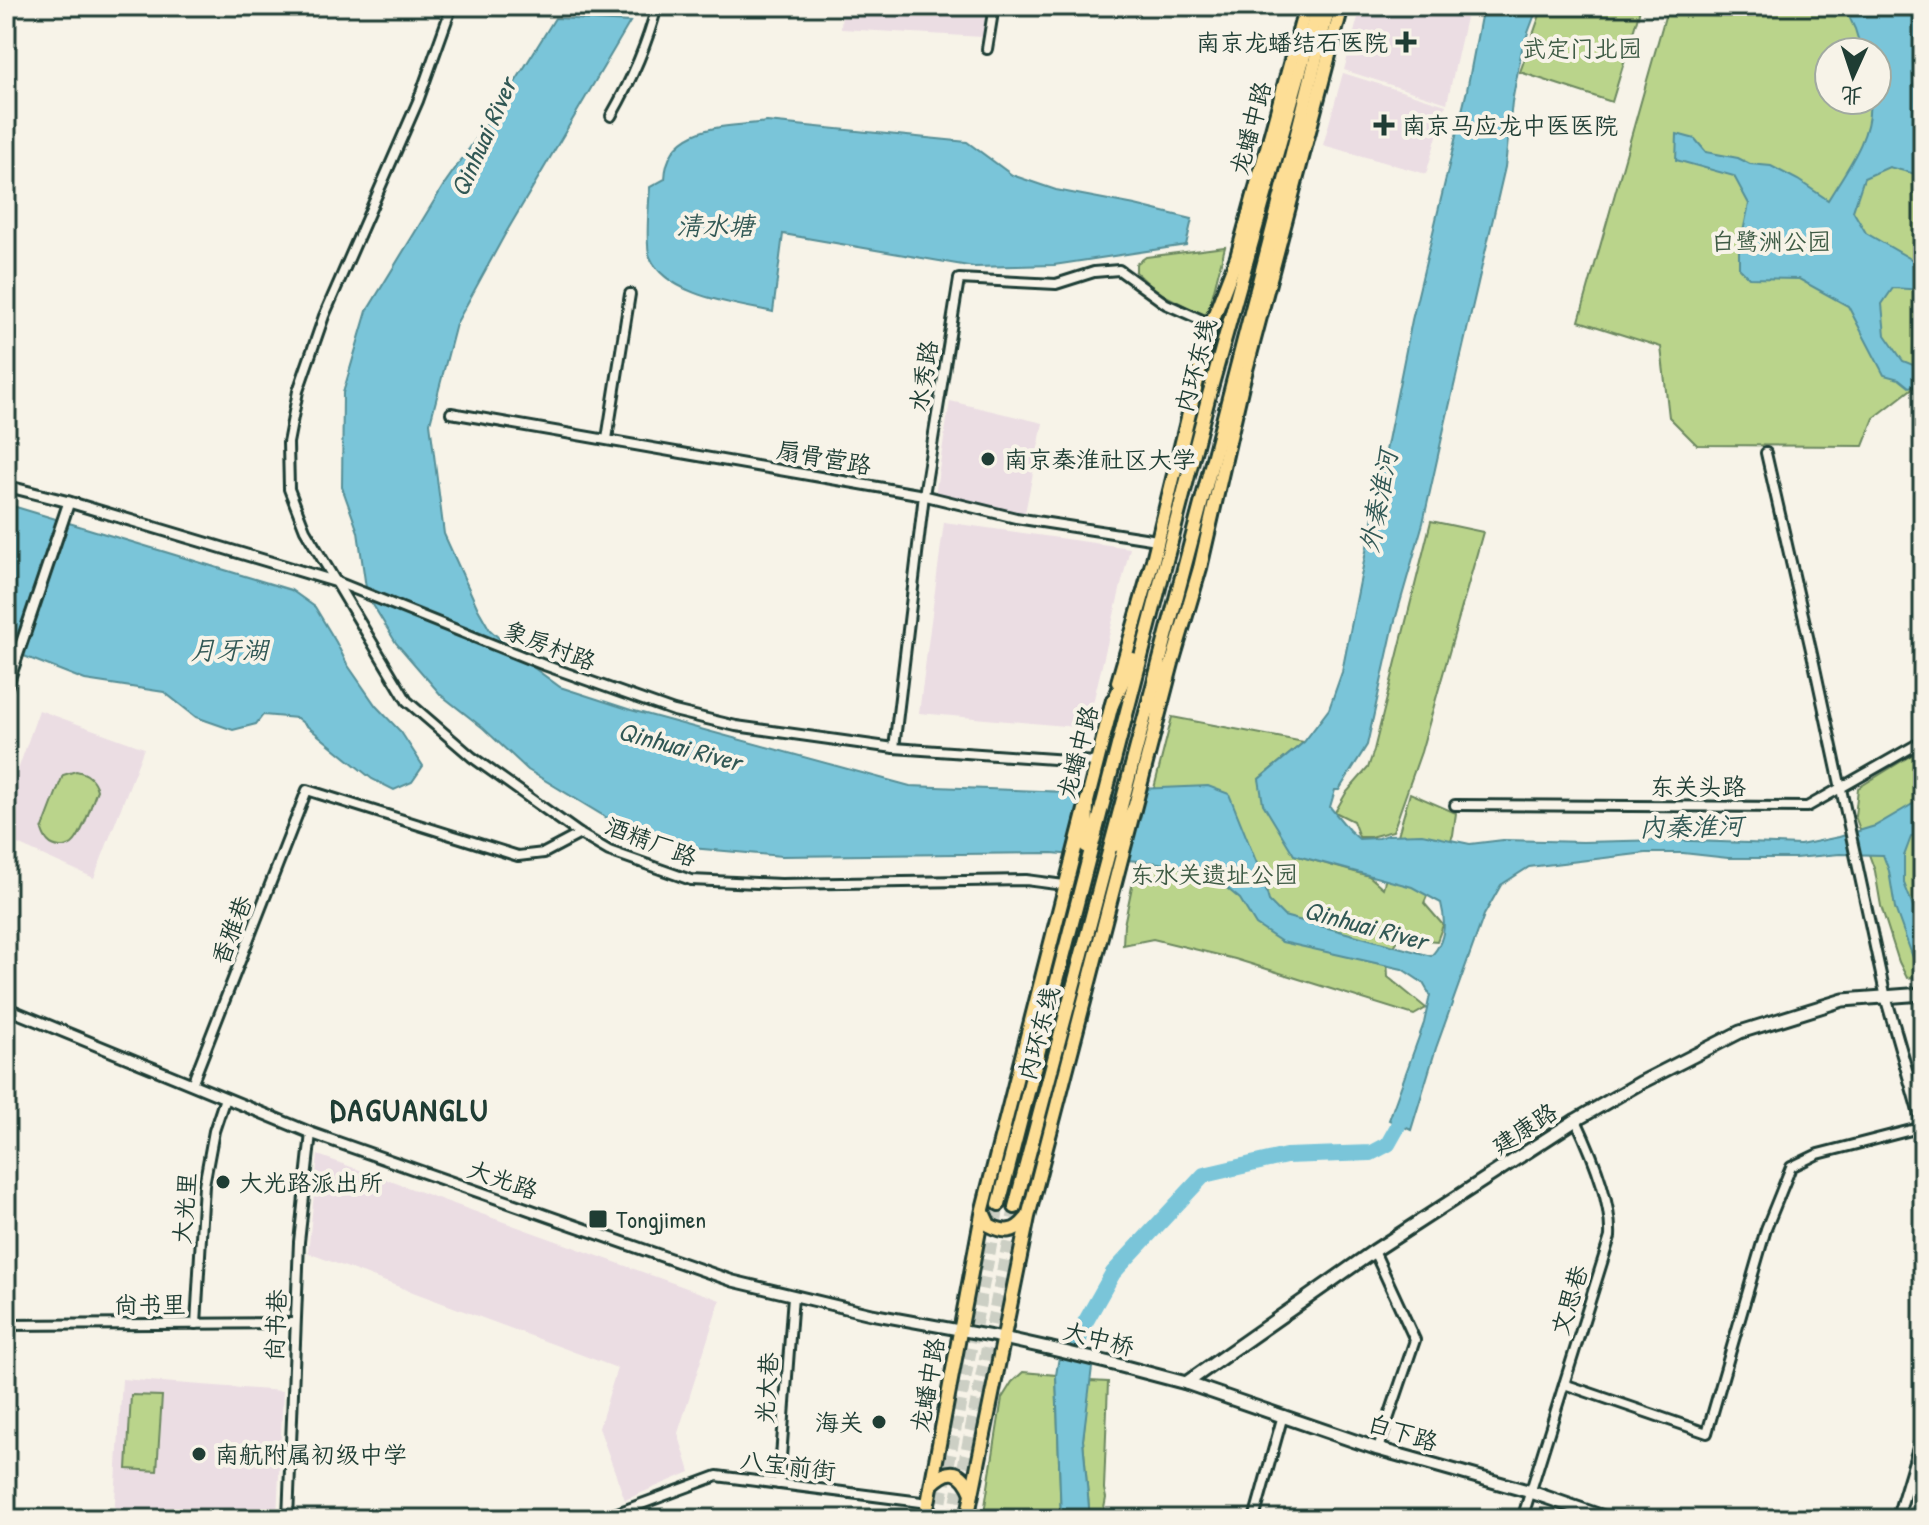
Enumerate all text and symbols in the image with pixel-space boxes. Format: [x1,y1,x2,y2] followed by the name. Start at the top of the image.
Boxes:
[1196,26,1388,58] place label: 南京龙蟠结石医院
[1395,31,1417,53] marker: 南京龙蟠结石医院
[1522,32,1642,64] park label: 武定门北园
[1813,36,1893,116] north arrow
[441,69,526,202] water label: Qinhuai River
[1222,77,1278,179] street label: 龙蟠中路
[1840,80,1864,112] text: 北
[1402,109,1618,141] place label: 南京马应龙中医医院
[1373,114,1395,136] marker: 南京马应龙中医医院
[676,208,757,243] water label: 清水塘
[1711,225,1831,257] park label: 白鹭洲公园
[1167,314,1223,416] street label: 内环东线
[902,338,944,414] street label: 水秀路
[774,433,874,481] street label: 扇骨营路
[1004,443,1196,475] place label: 南京秦淮社区大学
[1351,443,1406,555] water label: 外秦淮河
[979,450,997,468] marker: 南京秦淮社区大学
[499,613,601,677] street label: 象房村路
[190,632,271,667] water label: 月牙湖
[1049,701,1105,803] street label: 龙蟠中路
[614,713,748,780] water label: Qinhuai River
[1650,770,1746,802] street label: 东关头路
[1639,808,1747,844] water label: 内秦淮河
[600,809,702,873] street label: 酒精厂路
[1130,858,1298,890] park label: 东水关遗址公园
[203,891,259,969] street label: 香雅巷
[1300,892,1434,959] water label: Qinhuai River
[1010,982,1066,1084] street label: 内环东线
[330,1088,490,1131] district label: DAGUANGLU
[1485,1095,1563,1161] street label: 建康路
[464,1152,542,1206] street label: 大光路
[239,1166,383,1198] place label: 大光路派出所
[165,1171,203,1245] street label: 大光里
[214,1173,232,1191] marker: 大光路派出所
[616,1203,706,1235] place label: Tongjimen
[587,1208,609,1230] marker: Tongjimen
[1543,1261,1595,1339] street label: 文思巷
[114,1288,186,1320] street label: 尚书里
[257,1288,293,1362] street label: 尚书巷
[1060,1314,1138,1362] street label: 大中桥
[903,1335,951,1435] street label: 龙蟠中路
[748,1351,784,1425] street label: 光大巷
[815,1406,863,1438] place label: 海关
[1364,1406,1442,1458] street label: 白下路
[870,1413,888,1431] marker: 海关
[215,1438,407,1470] place label: 南航附属初级中学
[738,1443,838,1487] street label: 八宝前街
[190,1445,208,1463] marker: 南航附属初级中学

